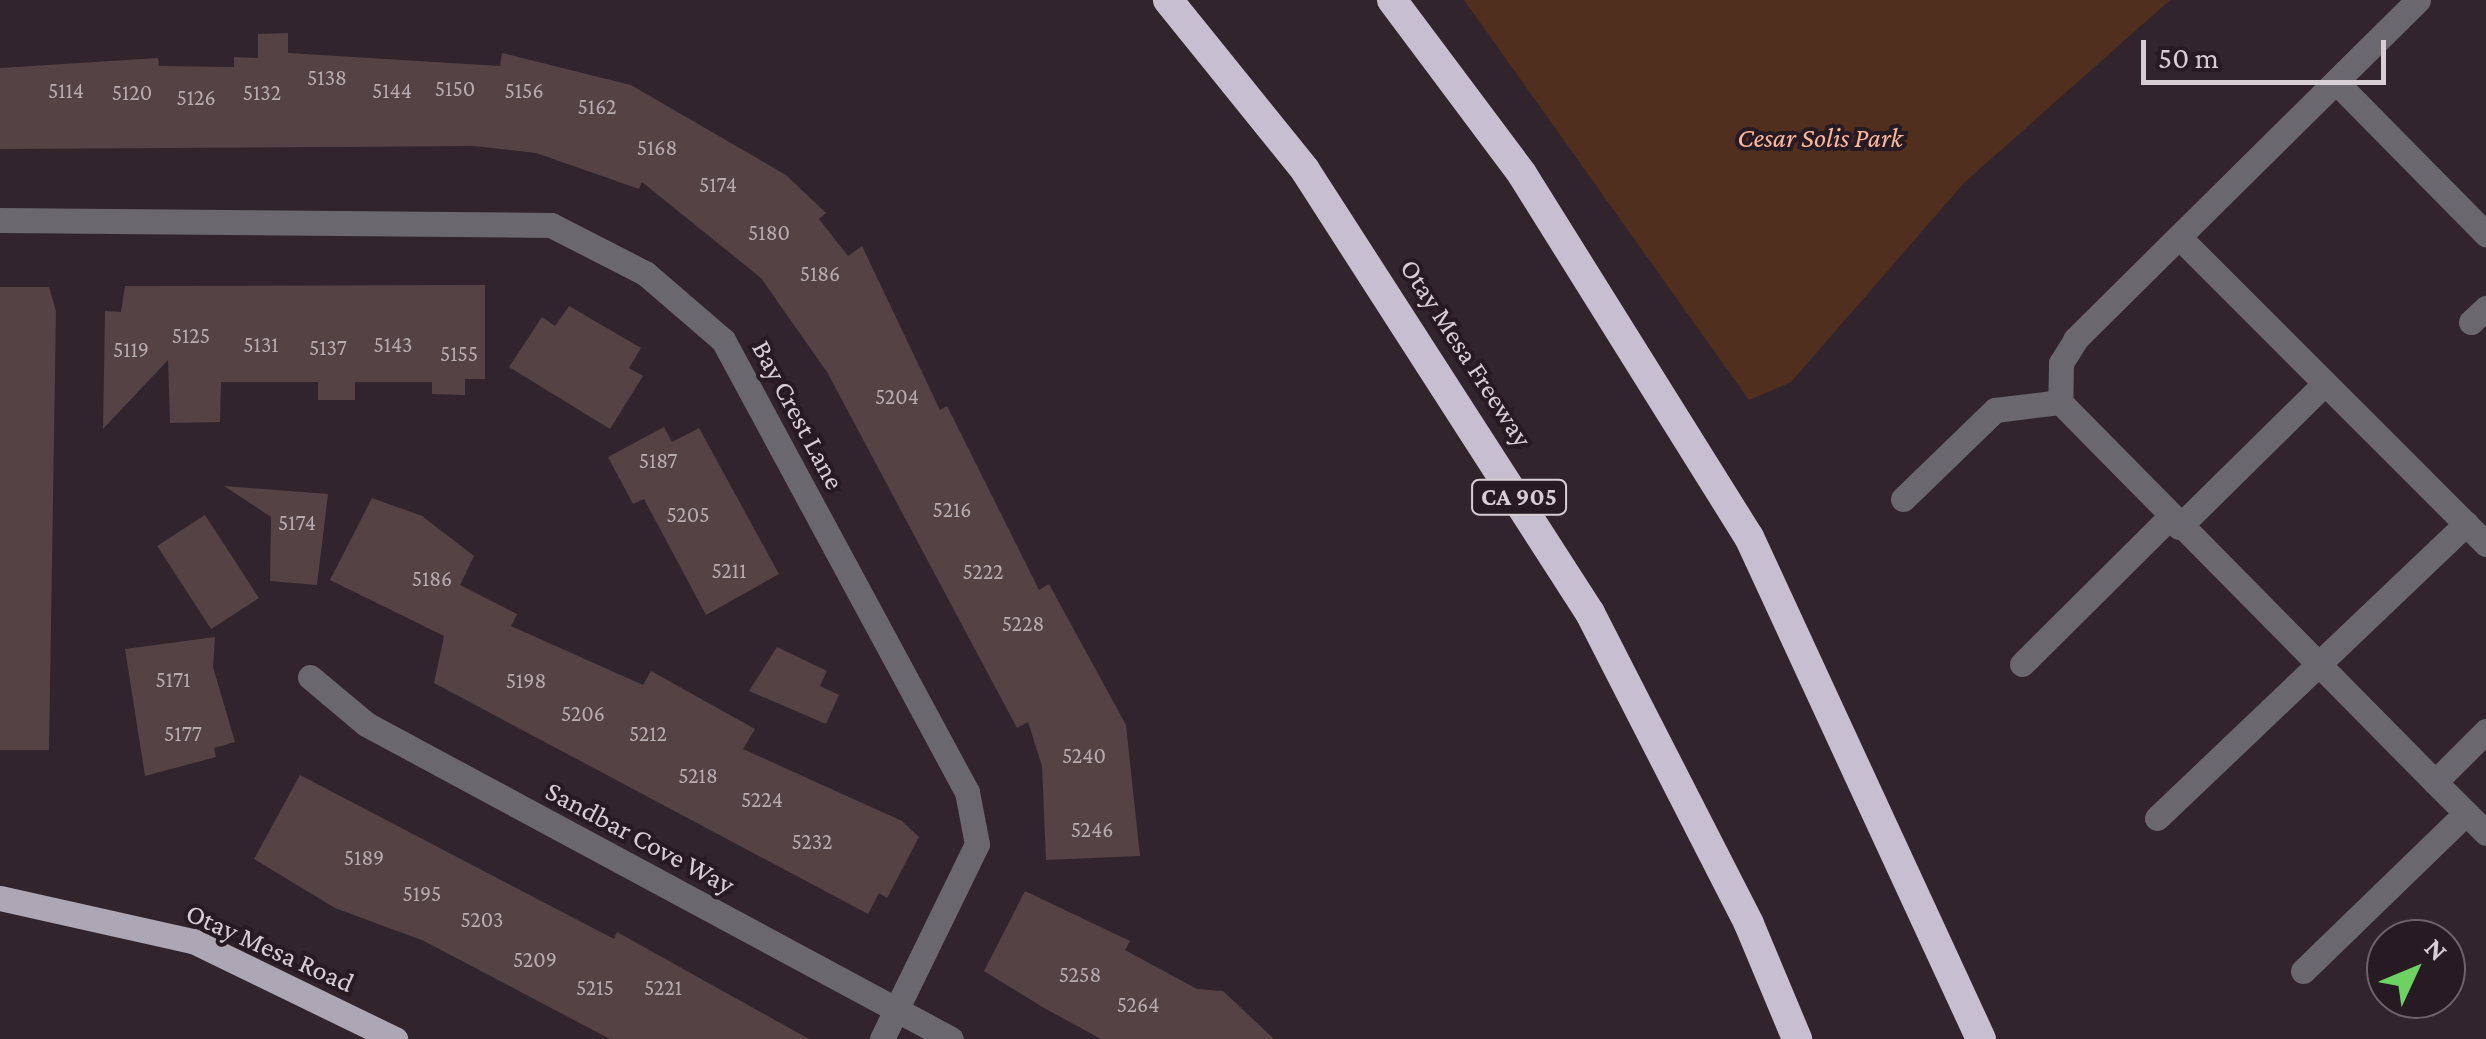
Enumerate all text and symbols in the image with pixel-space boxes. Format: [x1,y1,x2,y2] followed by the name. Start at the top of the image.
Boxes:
[2146,20,2391,82] scale bar
[2158,41,2219,74] text: 50 m
[307,65,347,91] house number: 5138
[435,76,475,102] house number: 5150
[48,78,84,104] house number: 5114
[372,78,412,104] house number: 5144
[504,78,544,104] house number: 5156
[112,80,152,106] house number: 5120
[243,80,281,106] house number: 5132
[176,85,216,111] house number: 5126
[578,94,616,120] house number: 5162
[1737,121,1903,155] park label: Cesar Solis Park
[637,135,677,161] house number: 5168
[699,172,737,198] house number: 5174
[748,220,790,246] house number: 5180
[1393,253,1539,453] street label: Otay Mesa Freeway
[800,261,840,287] house number: 5186
[172,323,210,349] house number: 5125
[243,332,279,358] house number: 5131
[373,332,413,358] house number: 5143
[309,335,347,361] house number: 5137
[745,335,851,495] street label: Bay Crest Lane
[113,337,149,363] house number: 5119
[440,341,478,367] house number: 5155
[875,384,919,410] house number: 5204
[639,448,677,474] house number: 5187
[1469,477,1569,517] road number: CA 905
[933,497,971,523] house number: 5216
[666,502,710,528] house number: 5205
[278,510,316,536] house number: 5174
[712,558,746,584] house number: 5211
[962,559,1004,585] house number: 5222
[412,566,452,592] house number: 5186
[1002,611,1044,637] house number: 5228
[155,667,191,693] house number: 5171
[506,668,546,694] house number: 5198
[561,701,605,727] house number: 5206
[164,721,202,747] house number: 5177
[629,721,667,747] house number: 5212
[1062,743,1106,769] house number: 5240
[678,763,718,789] house number: 5218
[540,774,740,902] street label: Sandbar Cove Way
[741,787,783,813] house number: 5224
[1071,817,1113,843] house number: 5246
[791,829,833,855] house number: 5232
[344,845,384,871] house number: 5189
[403,881,441,907] house number: 5195
[181,896,359,1000] street label: Otay Mesa Road
[461,907,503,933] house number: 5203
[2366,919,2466,1019] north arrow
[2419,932,2454,967] text: N
[513,947,557,973] house number: 5209
[1059,962,1101,988] house number: 5258
[576,975,614,1001] house number: 5215
[644,975,682,1001] house number: 5221
[1117,992,1159,1018] house number: 5264

